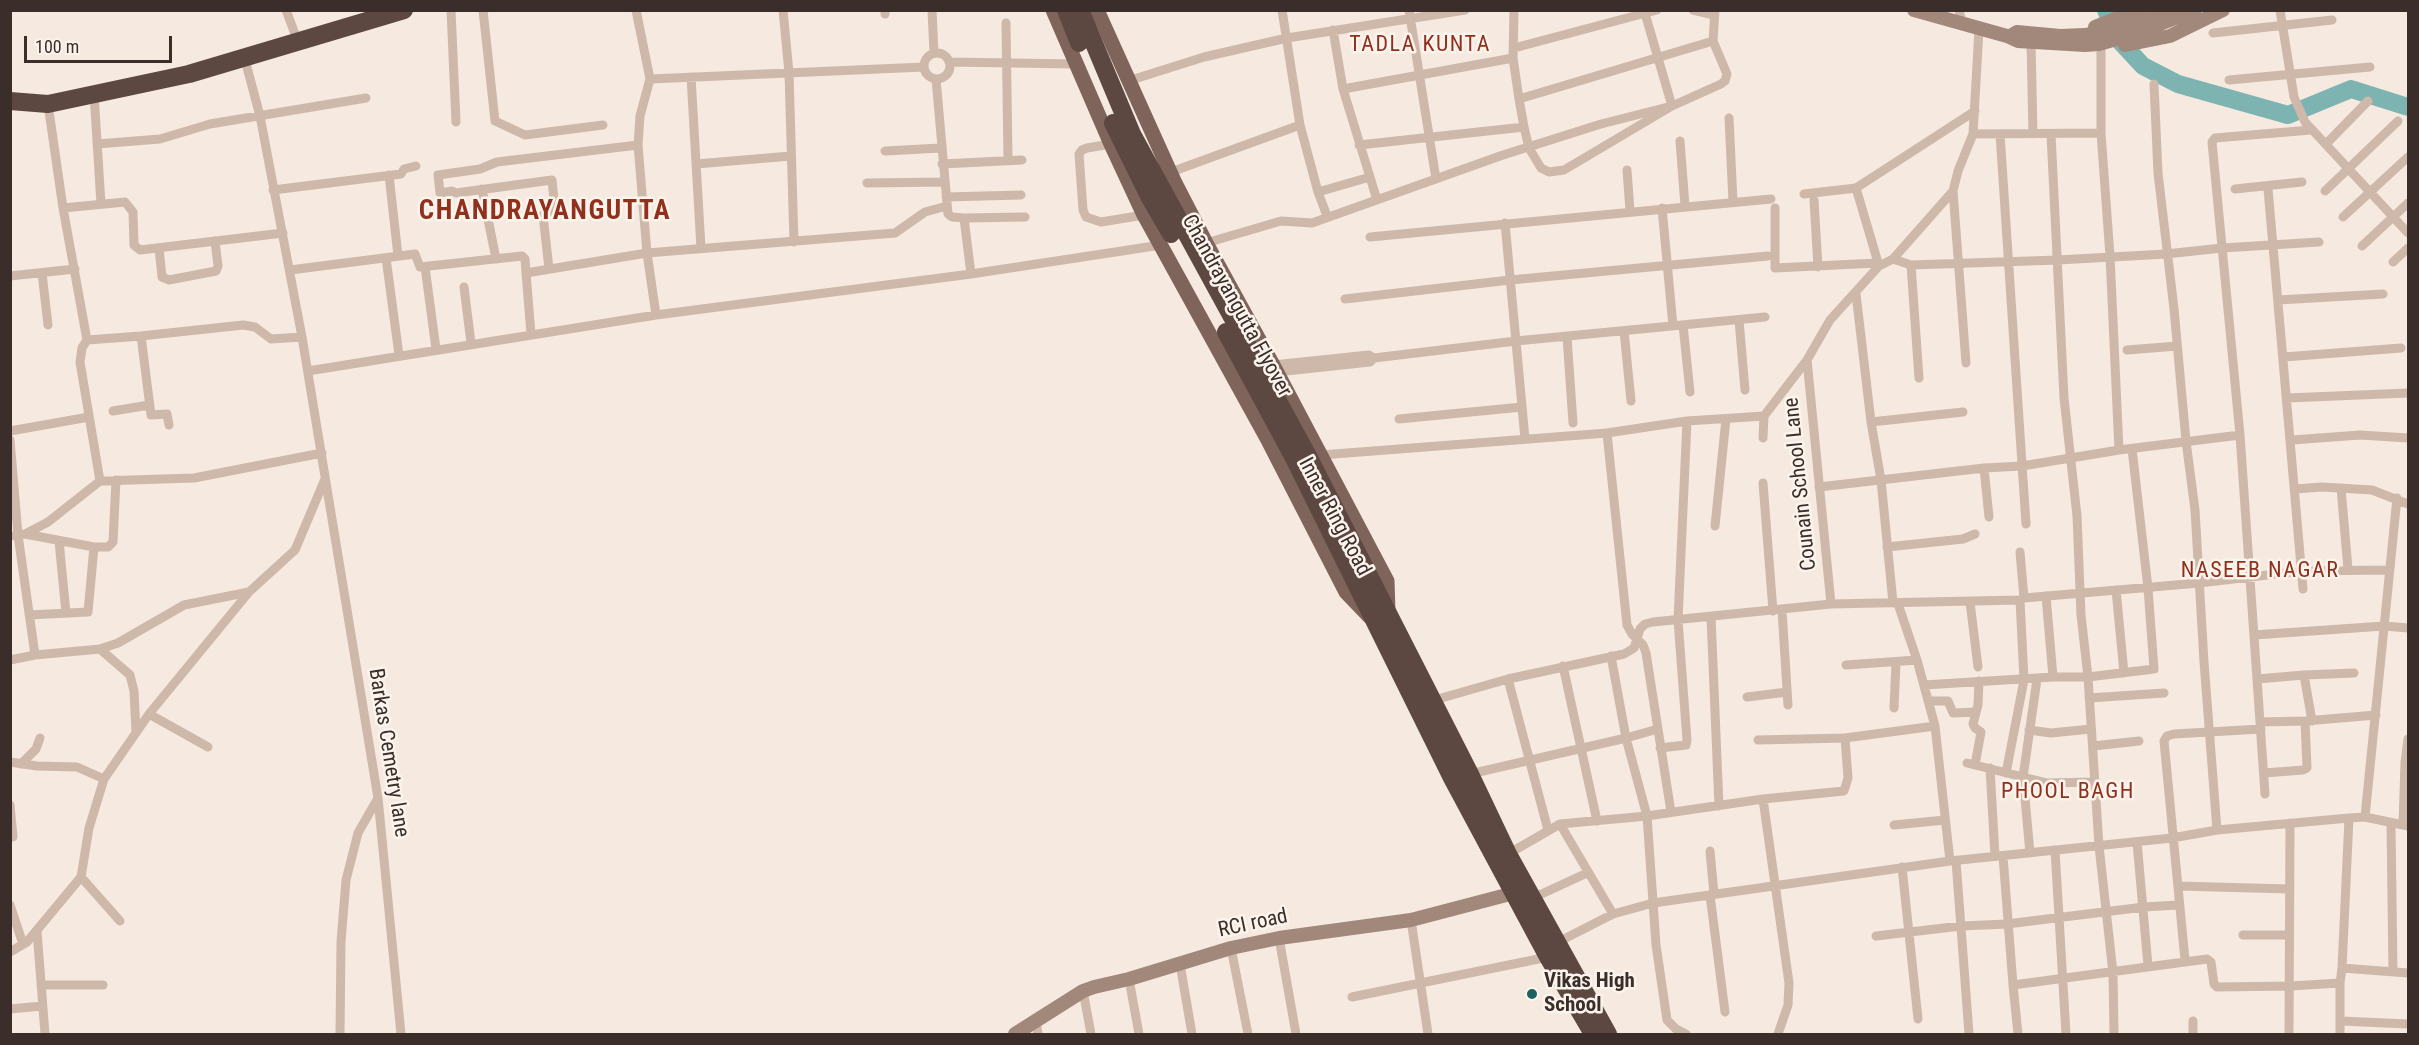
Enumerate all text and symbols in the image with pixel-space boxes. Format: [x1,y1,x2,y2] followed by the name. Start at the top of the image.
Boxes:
[27,24,176,62] scale bar
[1349,32,1491,58] district label: TADLA KUNTA
[35,36,79,57] text: 100 m
[419,196,671,228] district label: CHANDRAYANGUTTA
[1175,211,1297,401] street label: Chandrayangutta Flyover
[1779,396,1823,572] street label: Counain School Lane
[1292,454,1376,580] street label: Inner Ring Road
[2181,558,2339,584] district label: NASEEB NAGAR
[362,667,414,839] street label: Barkas Cemetry lane
[2001,779,2135,805] district label: PHOOL BAGH
[1216,904,1290,944] street label: RCI road
[1544,969,1635,1019] place label: Vikas High School
[1525,987,1539,1001] marker: Vikas High School

